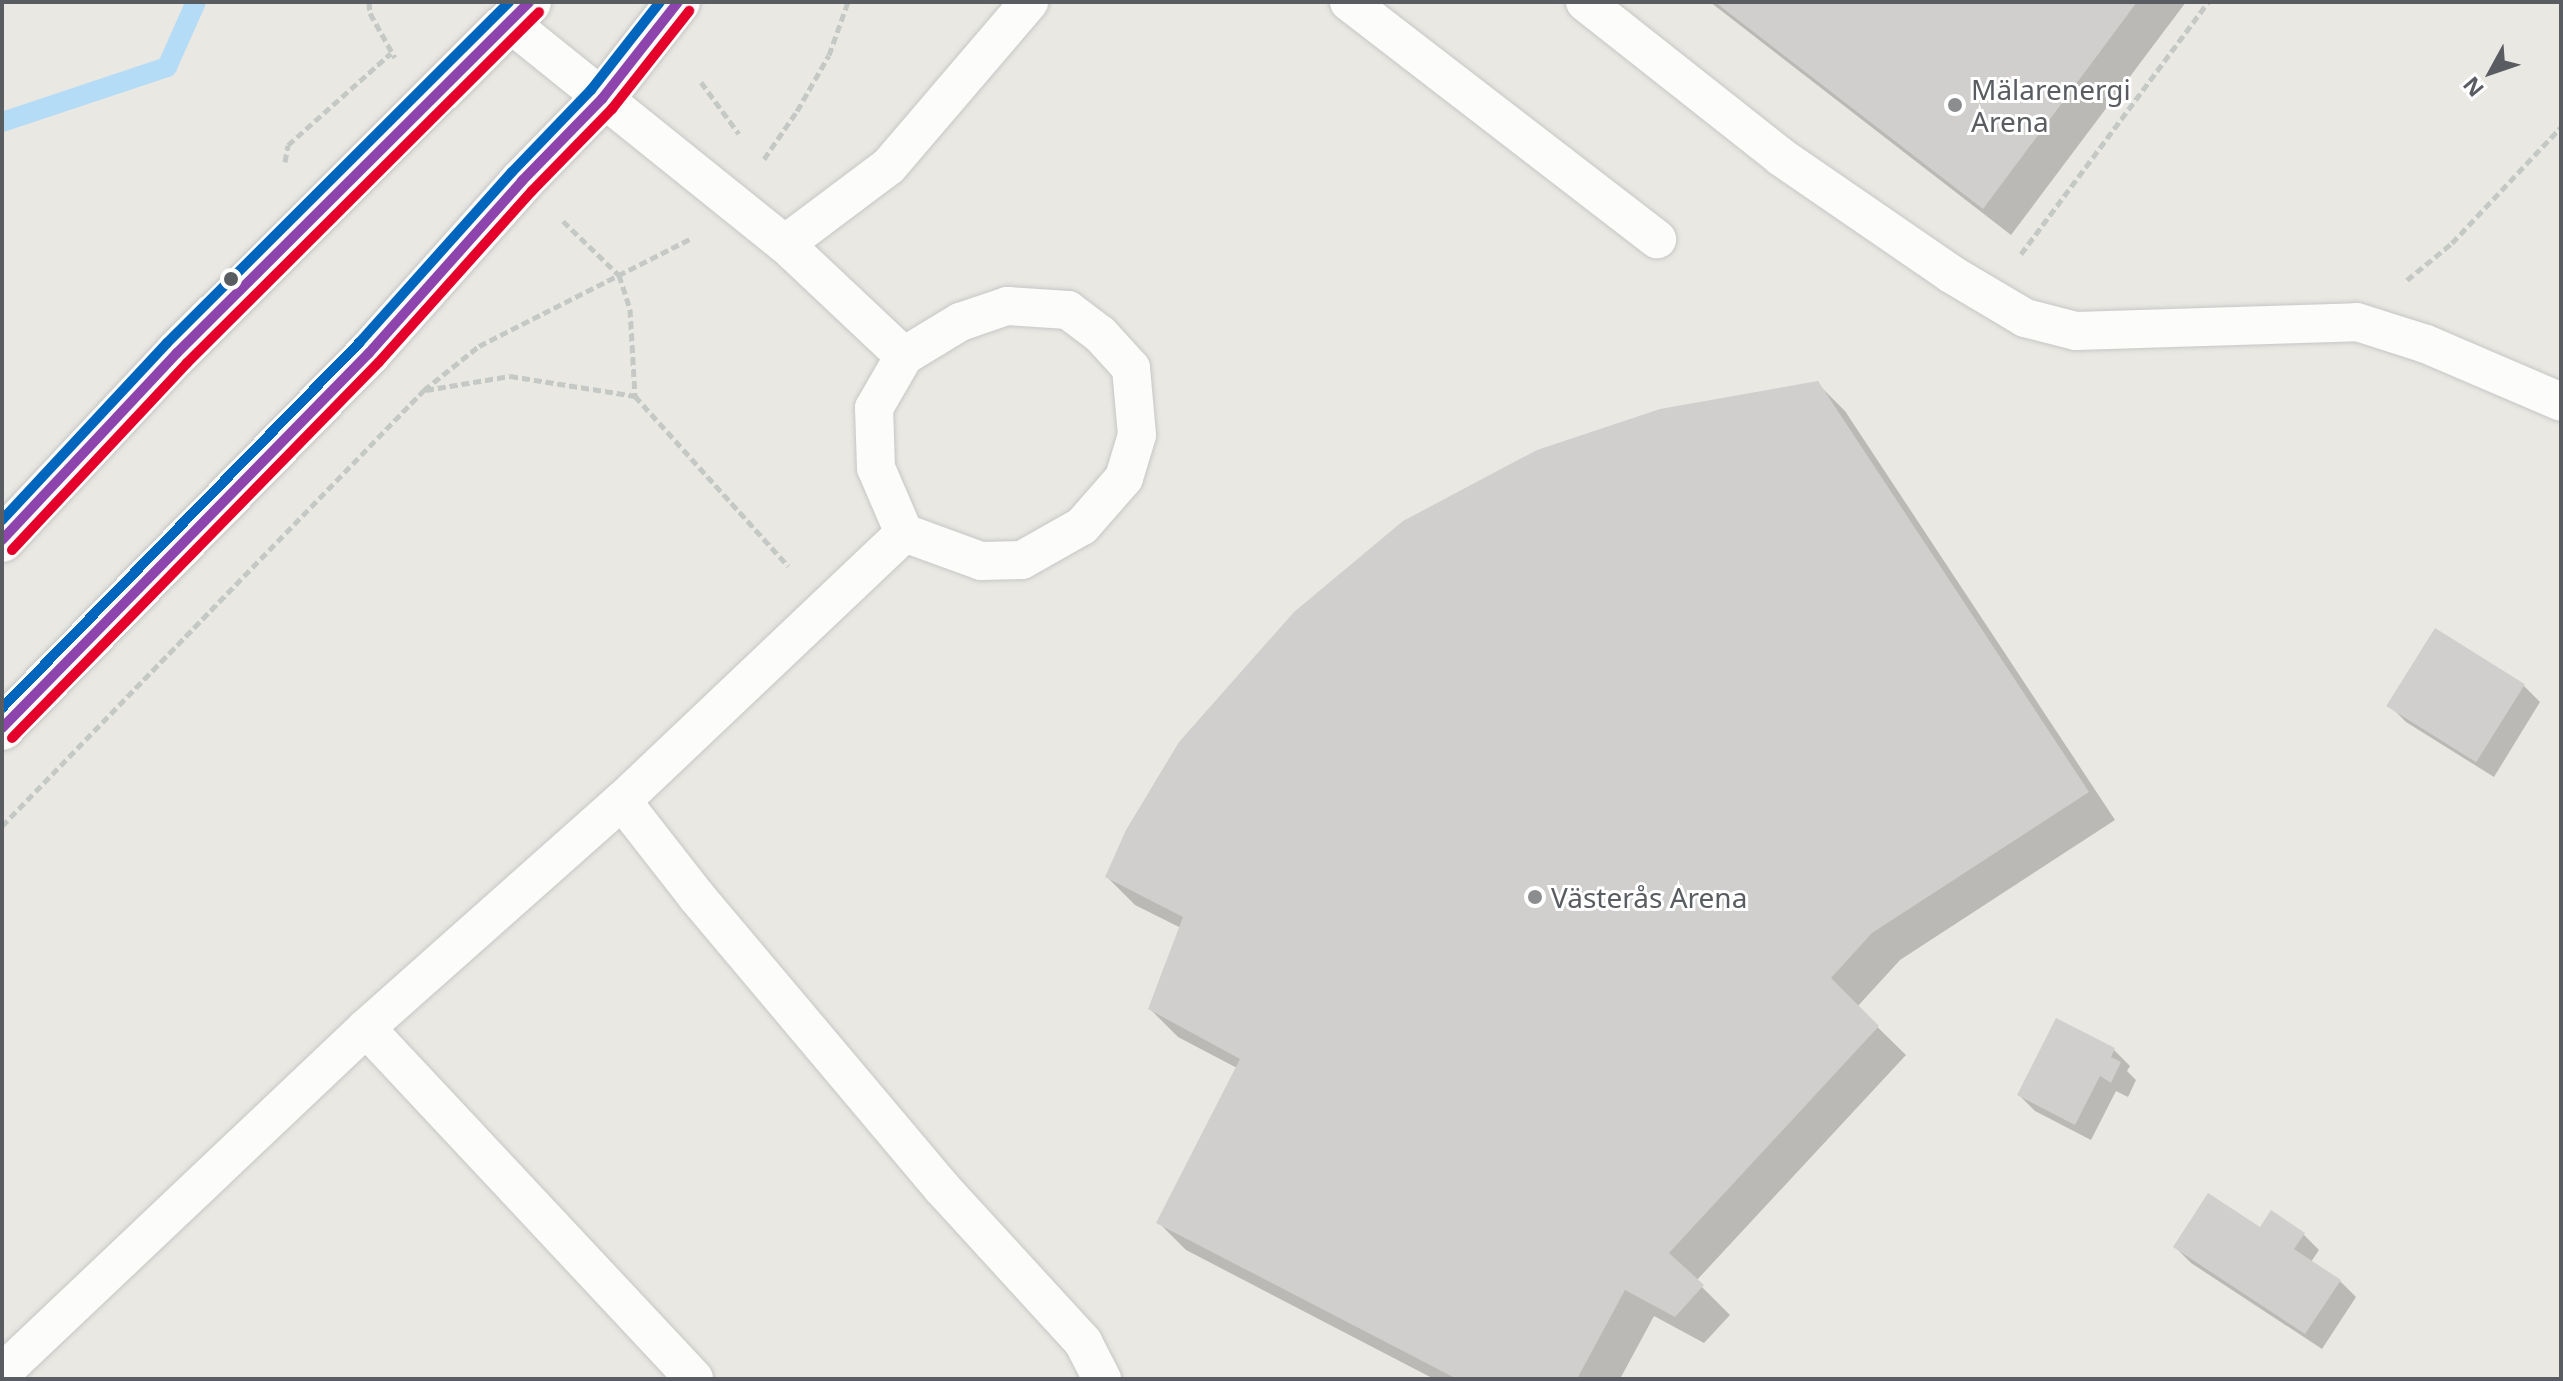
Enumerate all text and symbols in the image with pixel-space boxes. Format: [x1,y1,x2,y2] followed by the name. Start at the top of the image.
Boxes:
[2451,32,2531,112] north arrow
[2455,71,2490,104] text: N
[1971,72,2131,138] place label: Mälarenergi Arena
[1946,96,1964,114] marker: Mälarenergi Arena
[223,271,239,287] unlabelled marker
[1551,880,1747,914] place label: Västerås Arena
[1526,888,1544,906] marker: Västerås Arena

